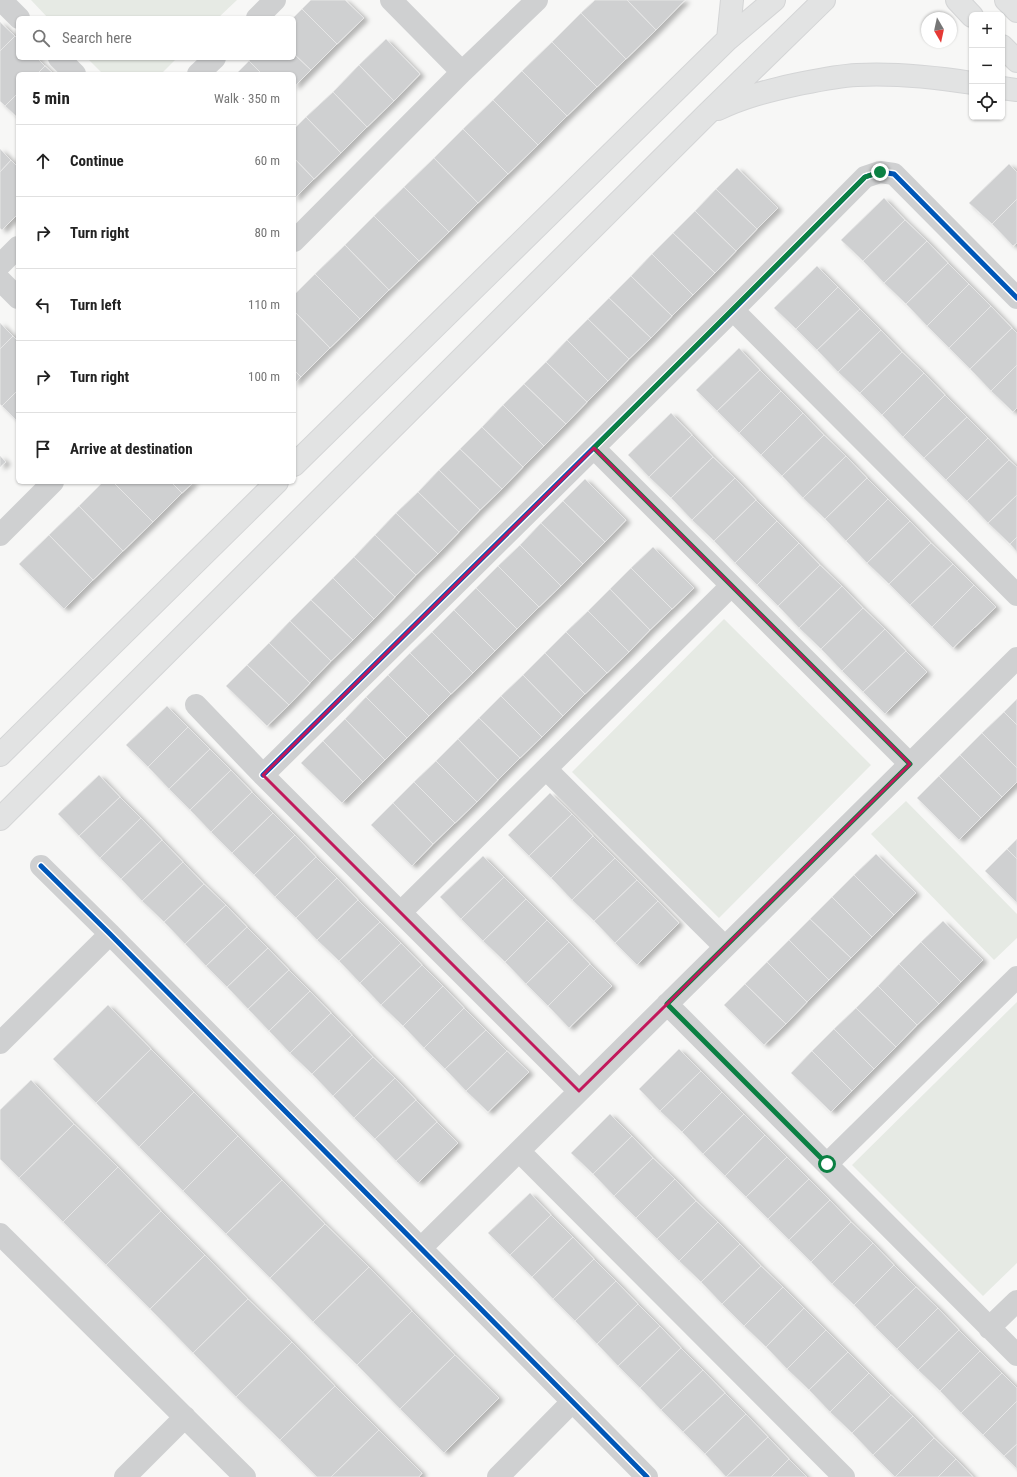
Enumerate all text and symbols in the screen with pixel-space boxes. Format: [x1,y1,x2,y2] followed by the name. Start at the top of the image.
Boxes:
[921,12,957,48] north arrow
[969,12,1005,120] map controls
[969,12,1005,48] button: +
[16,16,296,60] search box
[30,27,52,49] icon: search
[62,29,132,47] text: Search here
[969,48,1005,84] button: −
[969,84,1005,120] button: locate
[32,88,70,108] text: 5 min
[214,91,280,106] text: Walk · 350 m
[32,150,54,172] icon: ahead
[70,152,124,170] text: Continue
[254,153,280,168] text: 60 m
[871,163,889,181] route end
[32,222,54,244] icon: right
[70,224,129,242] text: Turn right
[254,225,280,240] text: 80 m
[32,294,54,316] icon: left
[70,296,121,314] text: Turn left
[248,297,280,312] text: 110 m
[32,366,54,388] icon: right
[70,368,129,386] text: Turn right
[248,369,280,384] text: 100 m
[32,438,54,460] icon: arrive
[70,440,193,458] text: Arrive at destination
[818,1155,836,1173] route start

